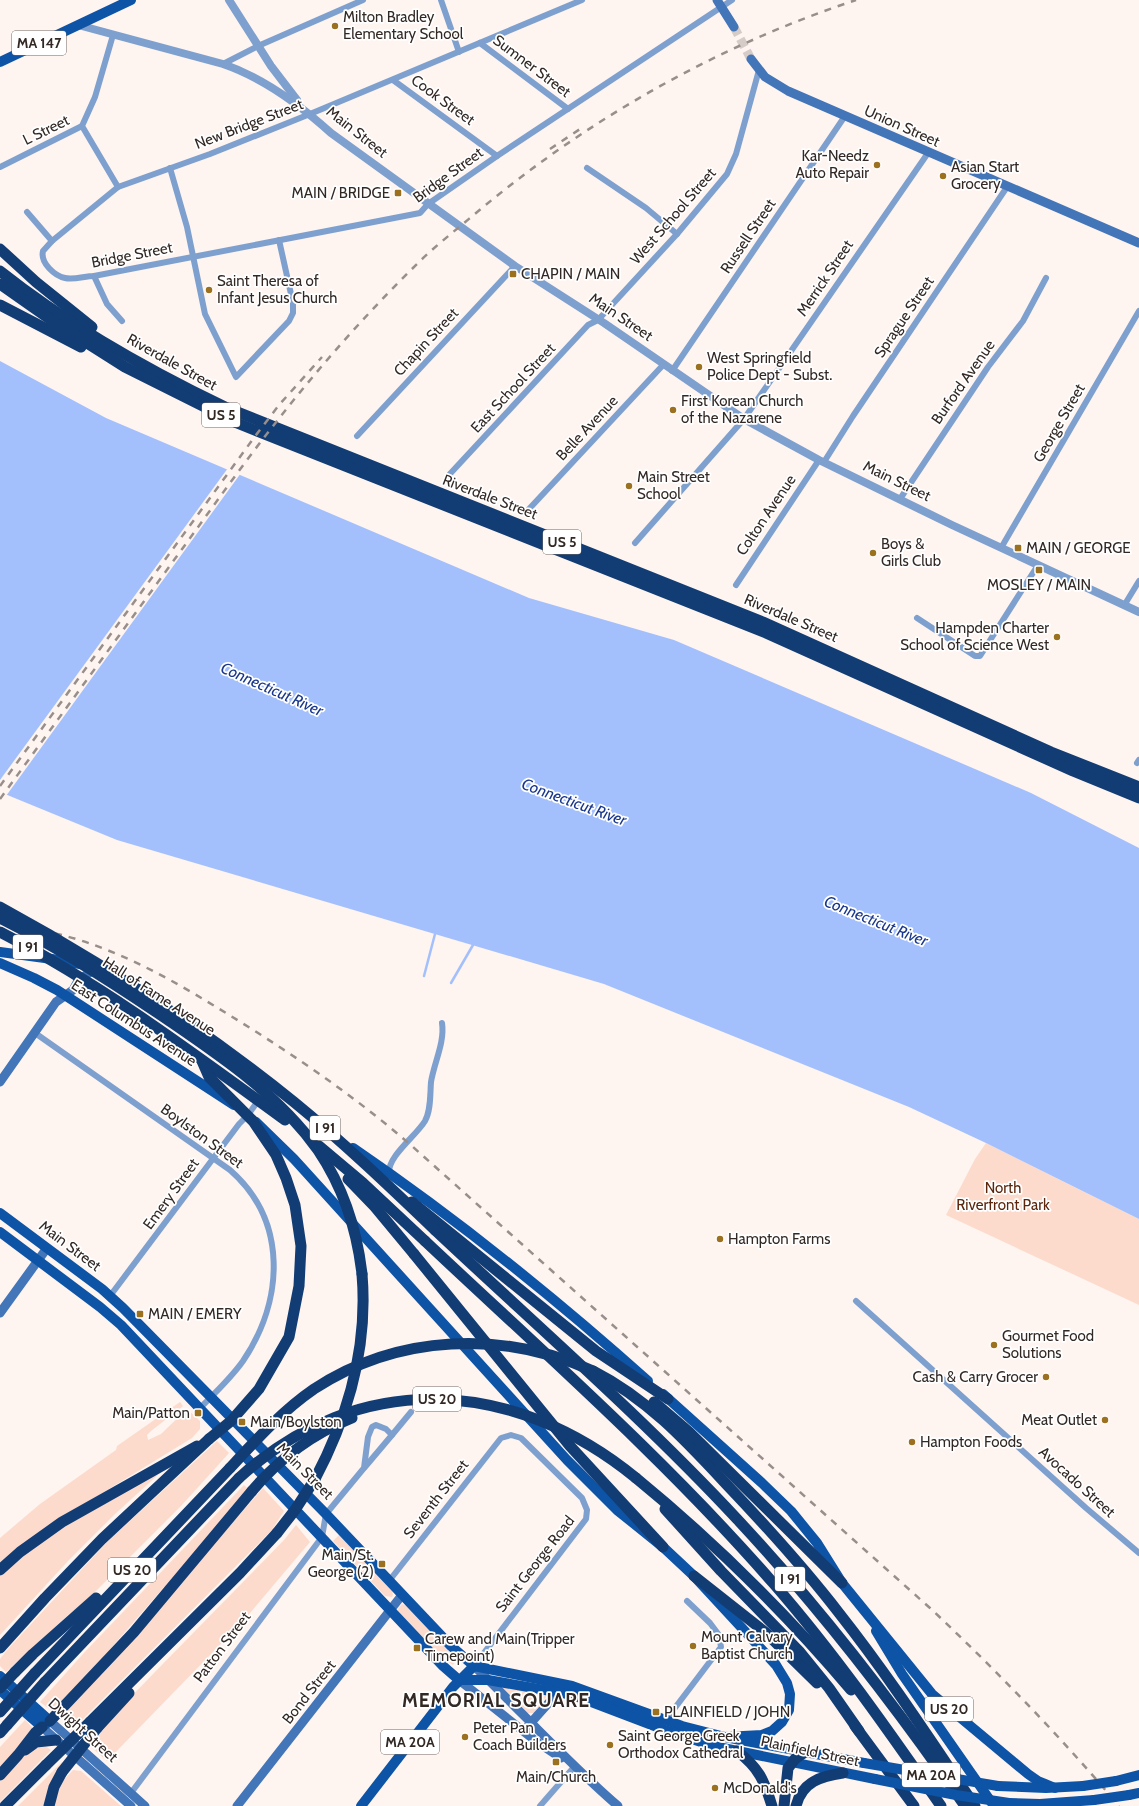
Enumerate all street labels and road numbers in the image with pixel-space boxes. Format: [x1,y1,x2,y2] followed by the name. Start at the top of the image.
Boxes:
[12,31,66,55] road number: MA 147
[490,31,574,101] street label: Sumner Street
[408,71,478,129] street label: Cook Street
[192,95,306,153] street label: New Bridge Street
[861,101,943,151] street label: Union Street
[323,103,391,161] street label: Main Street
[20,111,72,149] street label: L Street
[409,144,487,206] street label: Bridge Street
[626,164,720,268] street label: West School Street
[717,195,779,277] street label: Russell Street
[793,237,857,319] street label: Merrick Street
[90,238,174,272] street label: Bridge Street
[870,273,938,361] street label: Sprague Street
[586,289,656,345] street label: Main Street
[390,304,462,380] street label: Chapin Street
[124,330,220,394] street label: Riverdale Street
[927,336,999,427] street label: Burford Avenue
[467,340,559,436] street label: East School Street
[1029,381,1089,465] street label: George Street
[552,392,622,464] street label: Belle Avenue
[202,403,240,427] road number: US 5
[860,457,934,505] street label: Main Street
[440,471,540,523] street label: Riverdale Street
[732,471,800,559] street label: Colton Avenue
[543,530,581,554] road number: US 5
[741,590,841,646] street label: Riverdale Street
[13,935,43,959] road number: I 91
[99,953,219,1039] street label: Hall of Fame Avenue
[68,976,200,1070] street label: East Columbus Avenue
[157,1100,247,1172] street label: Boylston Street
[310,1116,340,1140] road number: I 91
[139,1155,203,1233] street label: Emery Street
[36,1217,104,1275] street label: Main Street
[413,1387,461,1411] road number: US 20
[273,1439,337,1503] street label: Main Street
[1035,1443,1119,1521] street label: Avocado Street
[400,1456,472,1542] street label: Seventh Street
[492,1512,578,1616] street label: Saint George Road
[108,1558,156,1582] road number: US 20
[775,1567,805,1591] road number: I 91
[190,1608,254,1686] street label: Patton Street
[279,1657,339,1727] street label: Bond Street
[44,1694,122,1766] street label: Dwight Street
[925,1697,973,1721] road number: US 20
[381,1730,439,1754] road number: MA 20A
[759,1732,861,1770] street label: Plainfield Street
[902,1763,960,1787] road number: MA 20A

